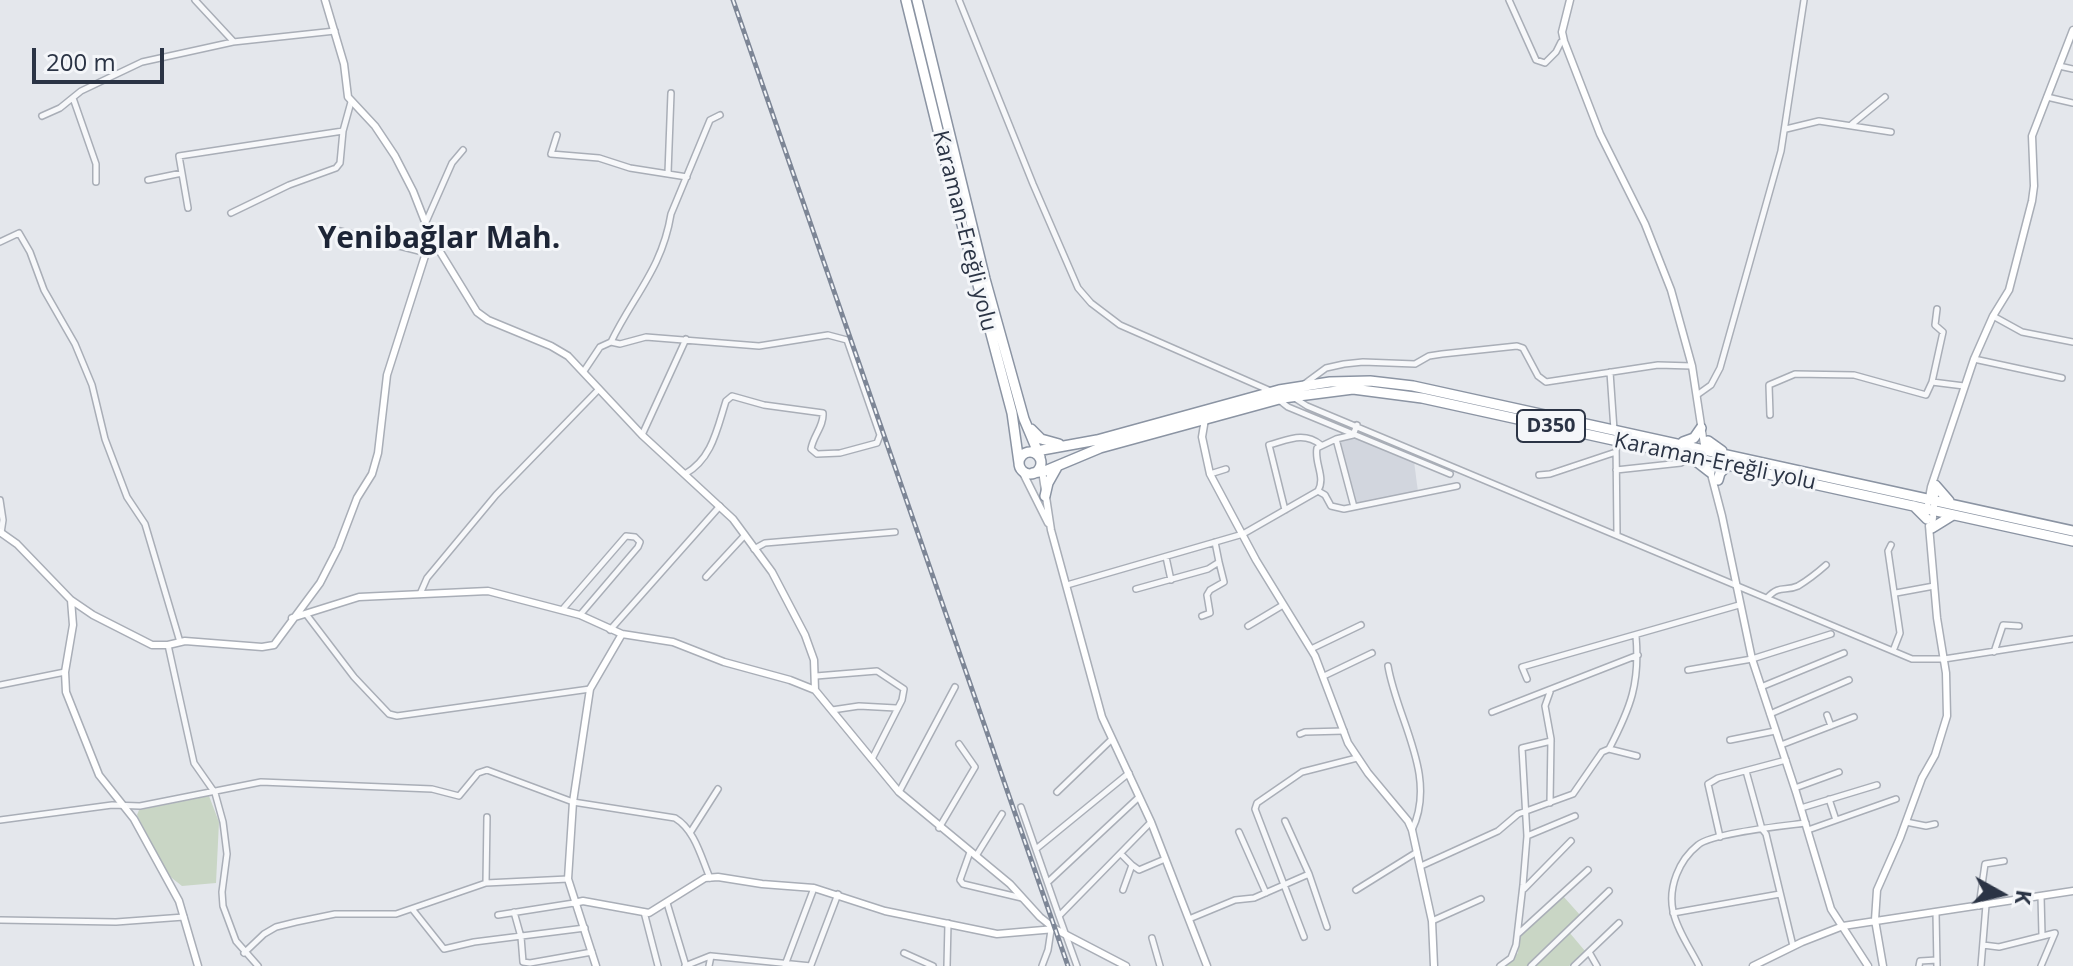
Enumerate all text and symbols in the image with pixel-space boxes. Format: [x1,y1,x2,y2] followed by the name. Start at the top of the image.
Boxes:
[36,32,168,82] scale bar
[46,45,116,78] text: 200 m
[926,128,1002,334] street label: Karaman-Ereğli yolu
[318,221,560,257] district label: Yenibağlar Mah.
[1517,410,1585,442] road number: D350
[1612,428,1818,496] street label: Karaman-Ereğli yolu
[1961,854,2041,934] north arrow
[2009,888,2041,907] text: K

